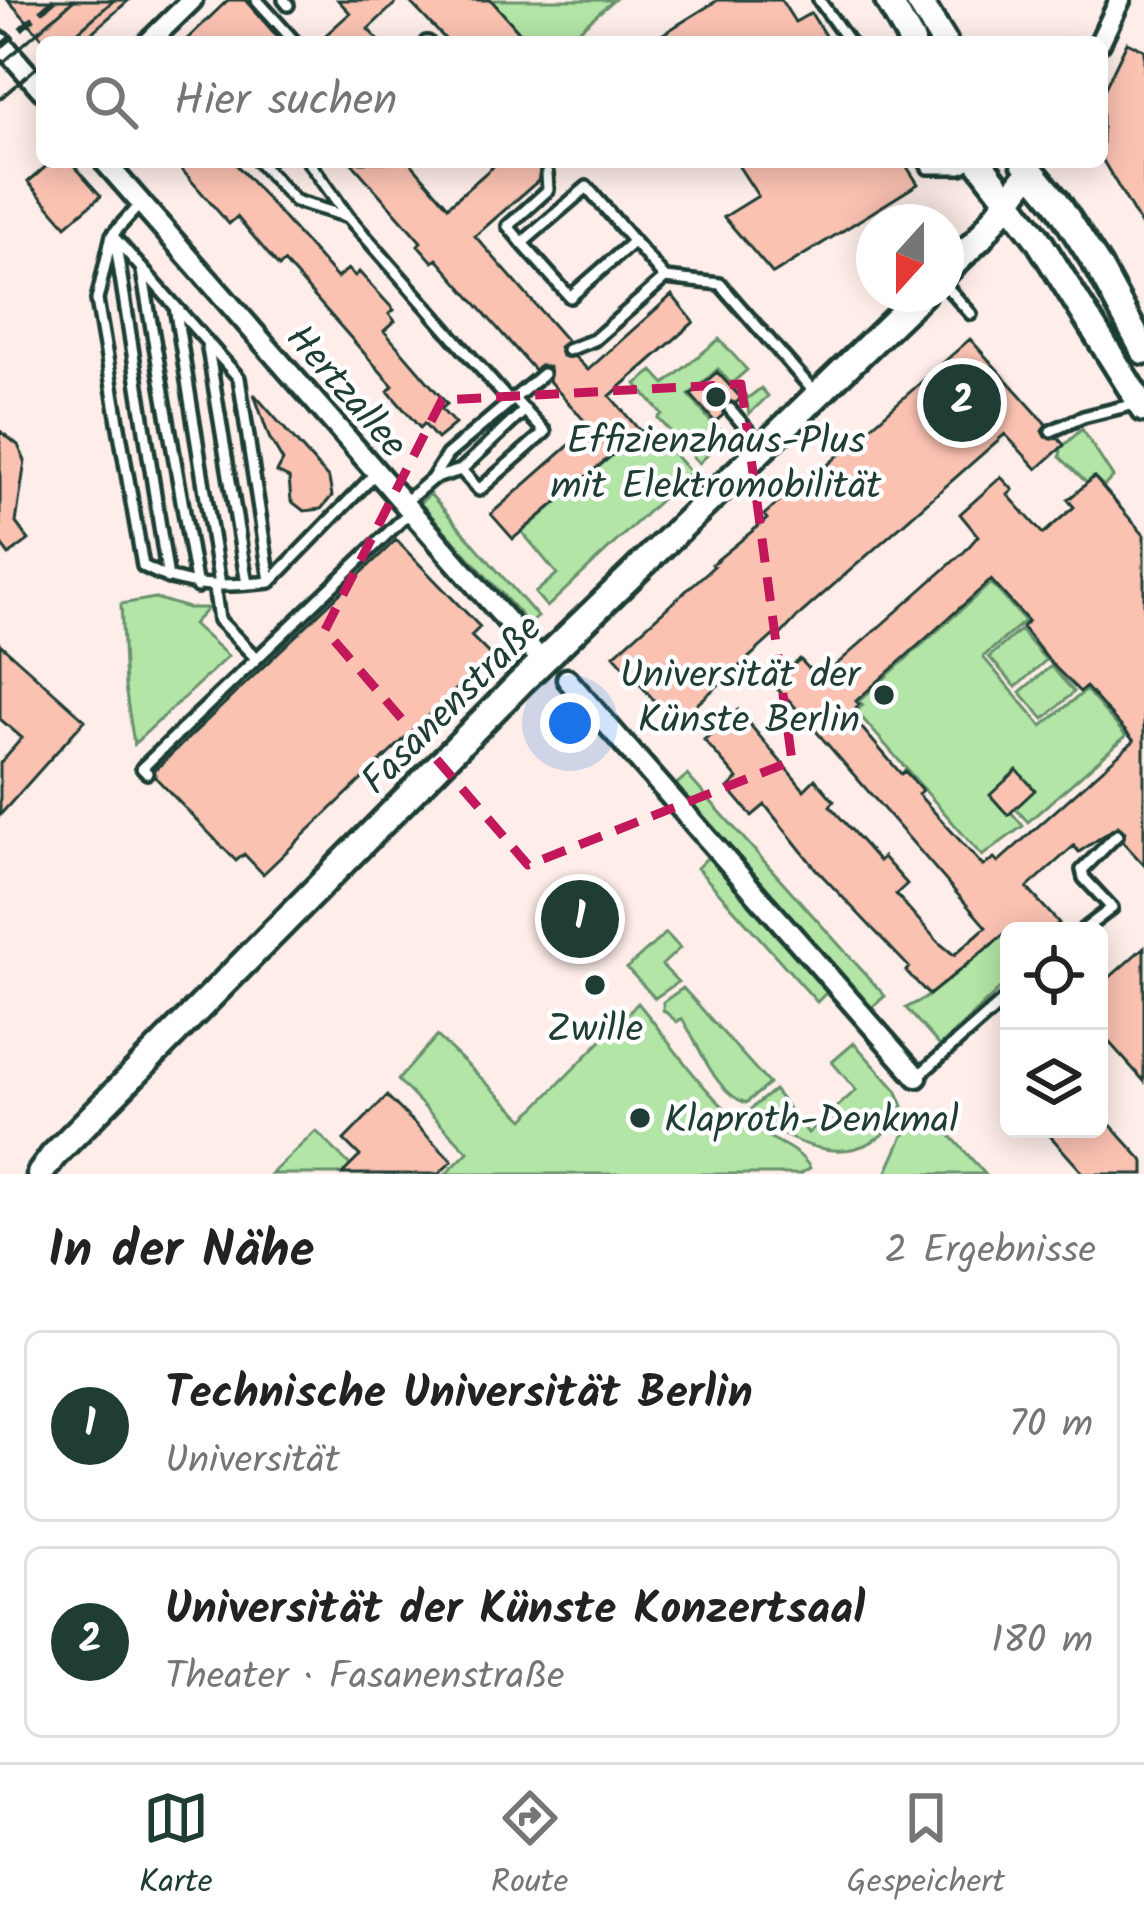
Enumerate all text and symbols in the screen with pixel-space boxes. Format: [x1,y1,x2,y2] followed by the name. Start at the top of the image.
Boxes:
[36,36,1108,168] search box
[174,66,397,138] text: Hier suchen
[78,69,144,135] icon: search
[856,204,964,312] north arrow
[269,311,421,474] street label: Hertzallee
[923,358,1001,448] pin: 2
[703,384,729,410] marker: Effizienzhaus-Plus mit Elektromobilität
[551,412,882,519] place label: Effizienzhaus-Plus mit Elektromobilität
[347,600,558,811] street label: Fasanenstraße
[620,646,862,753] place label: Universität der Künste Berlin
[871,682,897,708] marker: Universität der Künste Berlin
[540,693,600,753] your location
[541,874,619,964] pin: 1
[1000,922,1108,1138] map controls
[1000,922,1108,1030] button: locate
[582,972,608,998] marker: Zwille
[547,1000,643,1062] place label: Zwille
[1000,1030,1108,1138] button: layers
[664,1091,959,1153] place label: Klaproth-Denkmal
[627,1105,653,1131] marker: Klaproth-Denkmal
[48,1212,314,1293] text: In der Nähe
[885,1221,1096,1283] text: 2 Ergebnisse
[165,1359,753,1431] text: Technische Universität Berlin
[84,1395,96,1457] text: 1
[1009,1395,1093,1457] text: 70 m
[165,1431,340,1493] text: Universität
[165,1575,865,1647] text: Universität der Künste Konzertsaal
[79,1611,101,1673] text: 2
[991,1611,1093,1673] text: 180 m
[165,1647,565,1709] text: Theater · Fasanenstraße
[139,1785,213,1910] tab: Karte
[491,1785,568,1910] tab: Route
[846,1785,1005,1910] tab: Gespeichert

